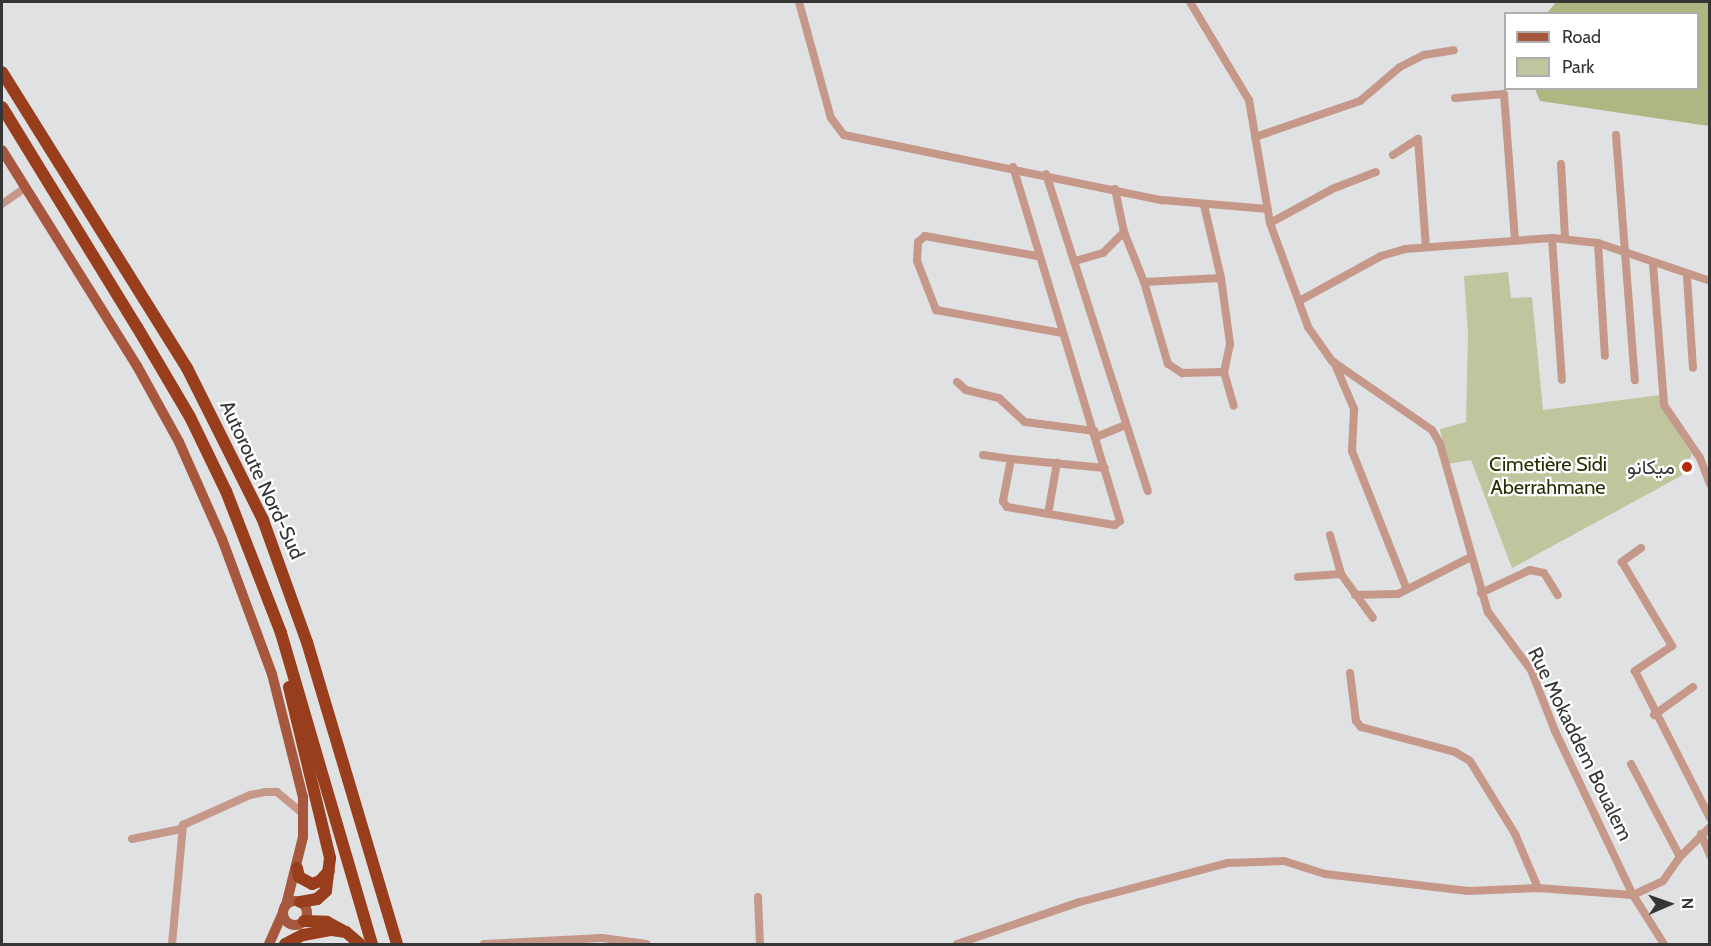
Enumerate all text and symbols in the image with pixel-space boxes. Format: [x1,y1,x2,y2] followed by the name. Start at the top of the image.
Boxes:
[1504,12,1699,90] legend
[1562,26,1601,48] text: Road
[1562,56,1594,78] text: Park
[215,397,309,563] street label: Autoroute Nord-Sud
[1489,452,1607,499] park label: Cimetière Sidi Aberrahmane
[1627,455,1675,479] place label: ميكانو
[1680,460,1694,474] marker: ميكانو
[1523,643,1637,845] street label: Rue Mokaddem Boualem
[1639,874,1699,934] north arrow
[1678,897,1697,909] text: N

